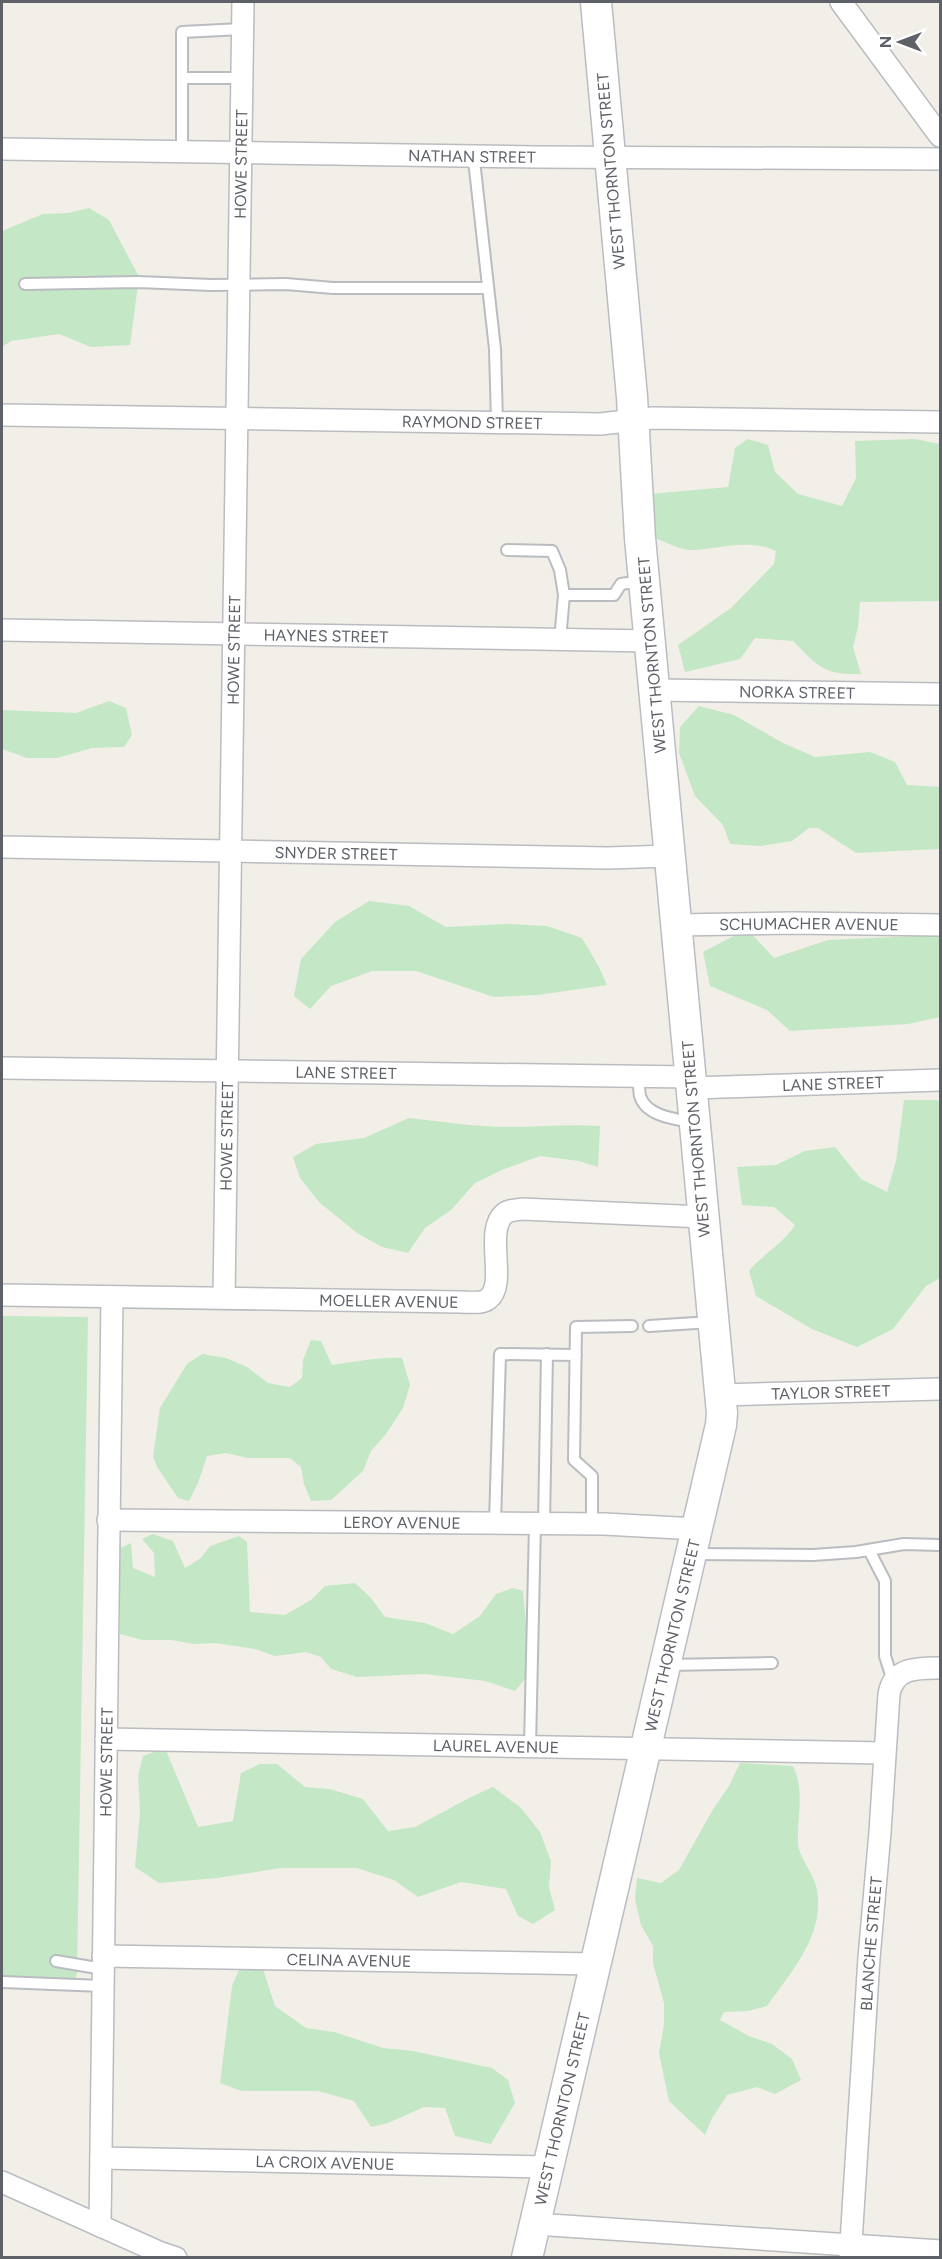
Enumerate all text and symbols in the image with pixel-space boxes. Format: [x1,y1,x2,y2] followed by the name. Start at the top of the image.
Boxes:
[870,12,930,72] north arrow
[876,36,895,48] text: N
[593,72,629,270] street label: WEST THORNTON STREET
[230,109,251,219] street label: HOWE STREET
[408,146,536,167] street label: NATHAN STREET
[402,412,542,433] street label: RAYMOND STREET
[634,556,670,754] street label: WEST THORNTON STREET
[223,595,244,705] street label: HOWE STREET
[264,625,389,646] street label: HAYNES STREET
[739,682,855,702] street label: NORKA STREET
[274,842,398,864] street label: SNYDER STREET
[719,913,899,934] street label: SCHUMACHER AVENUE
[678,1040,714,1238] street label: WEST THORNTON STREET
[295,1062,397,1083] street label: LANE STREET
[782,1072,884,1095] street label: LANE STREET
[216,1081,237,1191] street label: HOWE STREET
[319,1290,459,1311] street label: MOELLER AVENUE
[771,1381,891,1403] street label: TAYLOR STREET
[343,1512,461,1532] street label: LEROY AVENUE
[640,1537,704,1734] street label: WEST THORNTON STREET
[96,1707,116,1817] street label: HOWE STREET
[433,1735,559,1757] street label: LAUREL AVENUE
[856,1875,886,2012] street label: BLANCHE STREET
[286,1949,412,1971] street label: CELINA AVENUE
[530,2011,593,2207] street label: WEST THORNTON STREET
[255,2152,395,2173] street label: LA CROIX AVENUE

